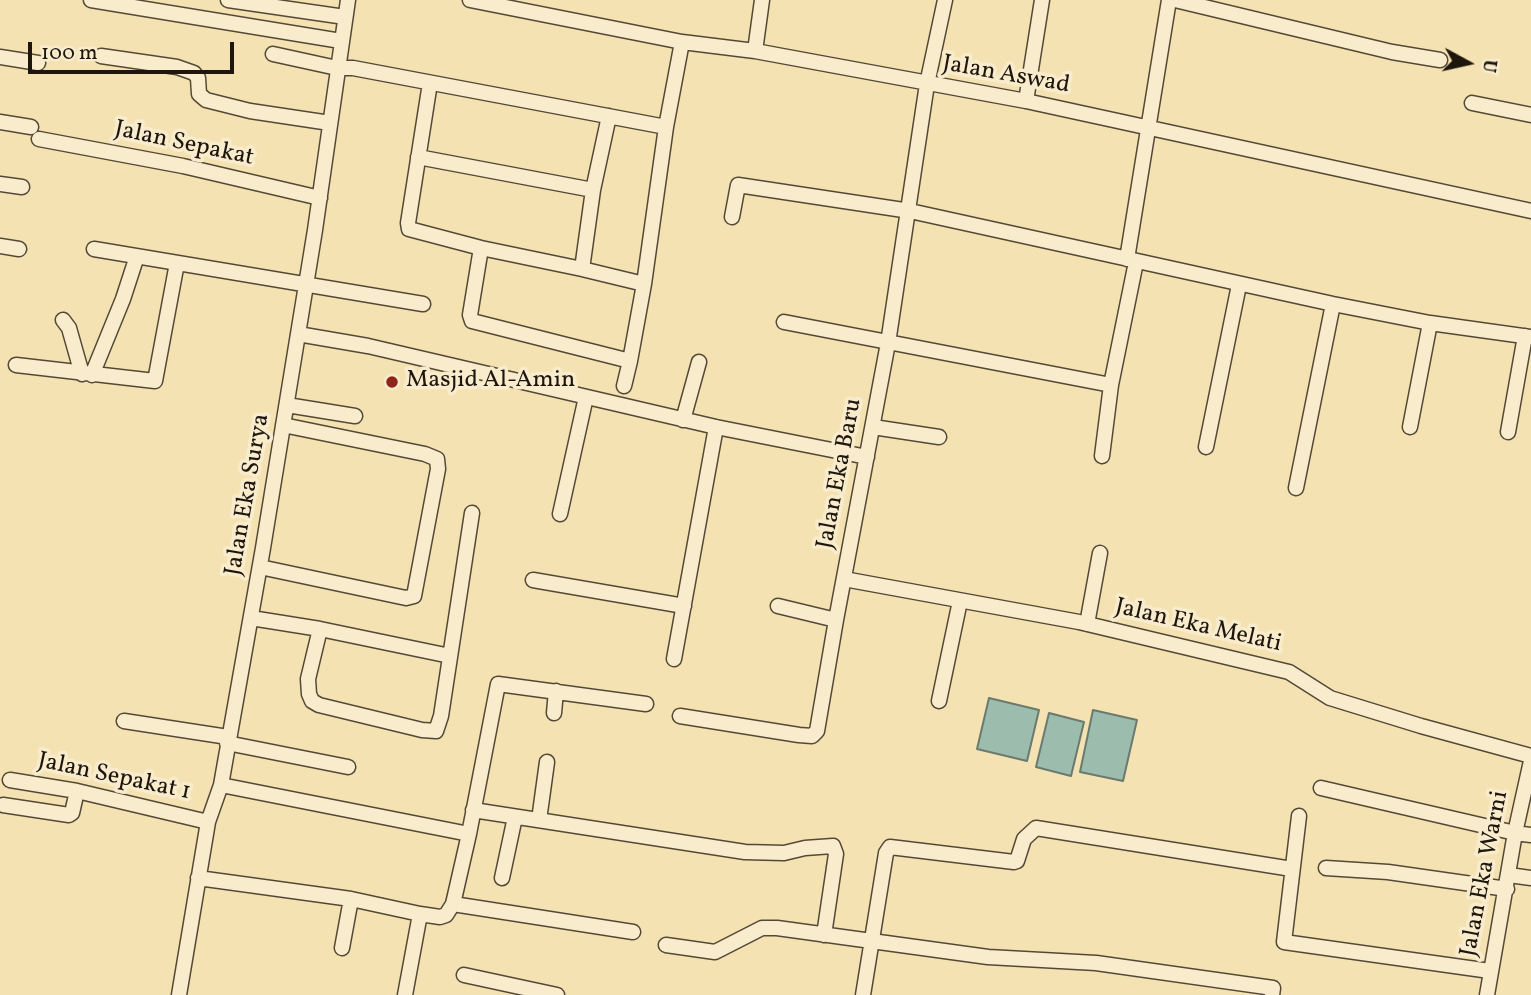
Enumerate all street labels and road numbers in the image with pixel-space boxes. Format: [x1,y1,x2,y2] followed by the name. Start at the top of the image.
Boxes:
[940,51,1072,101] street label: Jalan Aswad
[112,116,256,174] street label: Jalan Sepakat
[812,396,870,552] street label: Jalan Eka Baru
[221,412,277,578] street label: Jalan Eka Surya
[1112,594,1284,660] street label: Jalan Eka Melati
[35,748,193,808] street label: Jalan Sepakat 1
[1456,789,1516,959] street label: Jalan Eka Warni

